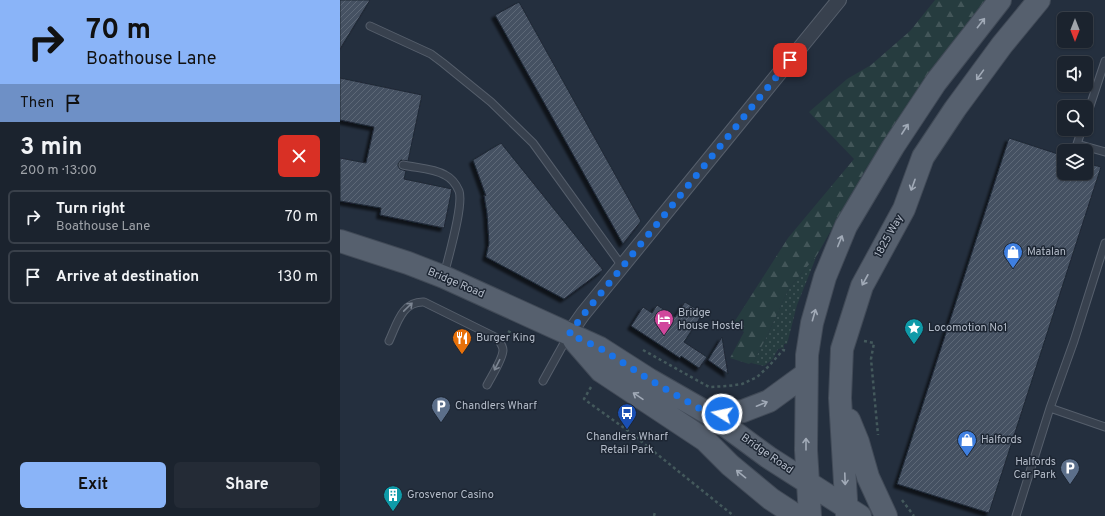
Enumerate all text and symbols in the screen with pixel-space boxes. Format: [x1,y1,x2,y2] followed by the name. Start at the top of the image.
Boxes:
[1057,12,1093,48] north arrow
[1057,12,1093,180] map controls
[86,13,151,49] text: 70 m
[20,16,72,68] icon: right
[977,18,986,29] one-way arrow
[773,43,807,77] pin
[86,48,217,71] text: Boathouse Lane
[779,49,801,71] icon: arrive
[1057,56,1093,92] button: sound
[976,69,984,80] one-way arrow
[62,92,84,114] icon: arrive
[20,94,54,113] text: Then
[1057,100,1093,136] button: search
[901,123,909,134] one-way arrow
[20,133,82,163] text: 3 min
[278,135,320,177] button: close
[1057,144,1093,180] button: layers
[20,163,97,179] text: 200 m · 13:00
[908,179,916,191] one-way arrow
[56,200,125,219] text: Turn right
[22,206,44,228] icon: right
[285,208,318,227] text: 70 m
[871,212,907,260] street label: 1825 Way
[56,219,150,235] text: Boathouse Lane
[837,235,844,247] one-way arrow
[1002,241,1024,269] shop icon: Matalan
[1027,245,1066,259] place label: Matalan
[425,265,487,301] street label: Bridge Road
[22,266,44,288] icon: arrive
[56,268,199,287] text: Arrive at destination
[278,268,318,287] text: 130 m
[861,274,868,286] one-way arrow
[403,303,413,312] one-way arrow
[678,306,743,333] place label: Bridge House Hostel
[653,308,675,336] hotel icon: Bridge House Hostel
[811,309,818,322] one-way arrow
[903,317,925,345] place icon: Locomotion No1
[928,321,1007,335] place label: Locomotion No1
[451,327,473,355] restaurant icon: Burger King
[476,331,535,345] place label: Burger King
[493,359,500,371] one-way arrow
[632,391,644,399] one-way arrow
[701,393,743,435] position arrow
[430,395,452,423] parking icon: Chandlers Wharf
[455,399,537,413] place label: Chandlers Wharf
[756,399,768,407] one-way arrow
[616,402,638,430] bus stop icon: Chandlers Wharf Retail Park
[956,429,978,457] shop icon: Halfords
[586,430,668,457] place label: Chandlers Wharf Retail Park
[738,431,796,477] street label: Bridge Road
[981,433,1022,447] place label: Halfords
[802,438,810,451] one-way arrow
[1013,455,1056,482] place label: Halfords Car Park
[1059,457,1081,485] parking icon: Halfords Car Park
[20,462,166,508] button: Exit
[174,462,320,508] button: Share
[735,470,746,479] one-way arrow
[842,472,849,485] one-way arrow
[382,484,404,512] building icon: Grosvenor Casino
[407,488,494,502] place label: Grosvenor Casino

